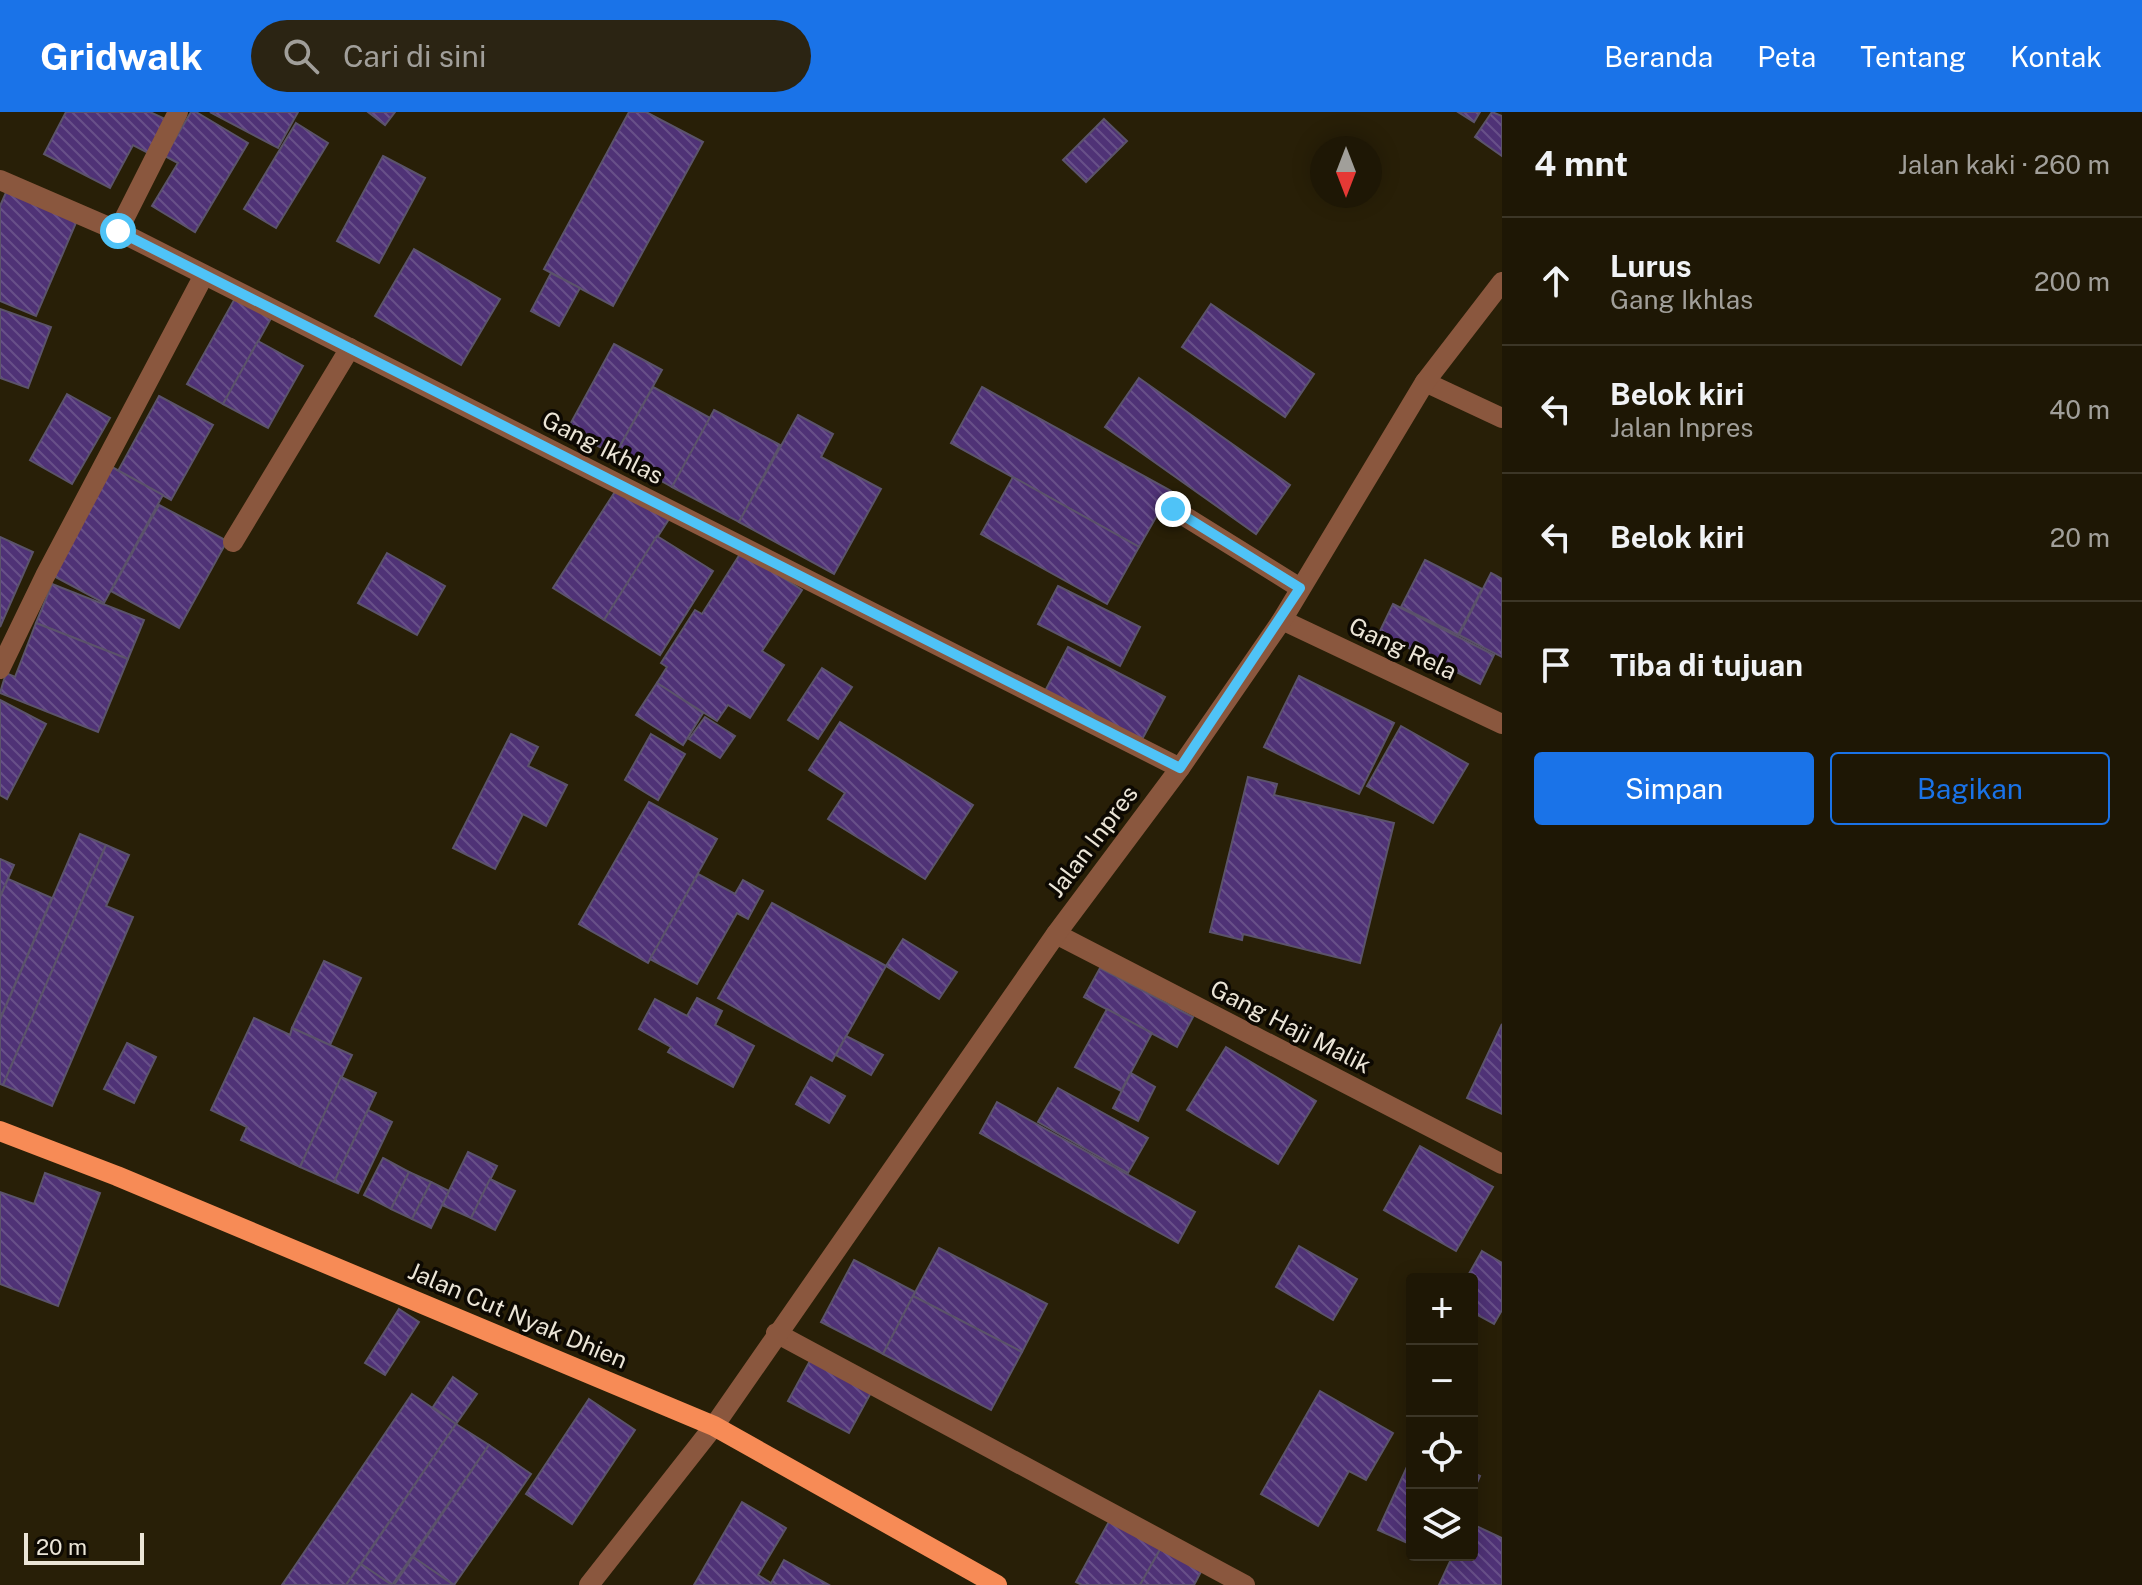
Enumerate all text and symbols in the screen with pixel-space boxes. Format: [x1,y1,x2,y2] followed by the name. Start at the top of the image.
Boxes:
[251,20,811,92] search box
[40,34,203,79] text: Gridwalk
[279,34,323,78] icon: search
[343,38,486,74] text: Cari di sini
[1604,40,1713,73] text: Beranda
[1757,40,1816,73] text: Peta
[1860,40,1966,73] text: Tentang
[2010,40,2102,73] text: Kontak
[1310,136,1382,208] north arrow
[1534,144,1628,184] text: 4 mnt
[1898,149,2110,180] text: Jalan kaki · 260 m
[100,213,136,249] route start
[1610,248,1692,284] text: Lurus
[1534,259,1578,303] icon: ahead
[2034,266,2110,297] text: 200 m
[1610,284,1753,315] text: Gang Ikhlas
[1610,376,1744,412] text: Belok kiri
[1534,387,1578,431] icon: left
[2049,394,2110,425] text: 40 m
[538,405,668,489] street label: Gang Ikhlas
[1610,412,1754,443] text: Jalan Inpres
[1155,491,1191,527] route end
[1534,515,1578,559] icon: left
[1610,519,1744,555] text: Belok kiri
[2050,522,2110,553] text: 20 m
[1345,611,1461,685] street label: Gang Rela
[1534,643,1578,687] icon: arrive
[1610,647,1803,683] text: Tiba di tujuan
[1534,752,1814,825] button: Simpan
[1830,752,2110,825] button: Bagikan
[1041,780,1143,902] street label: Jalan Inpres
[1206,973,1376,1079] street label: Gang Haji Malik
[404,1256,632,1374] street label: Jalan Cut Nyak Dhien
[1406,1273,1478,1561] map controls
[1406,1273,1478,1345] button: +
[1406,1345,1478,1417] button: −
[1406,1417,1478,1489] button: locate
[1406,1489,1478,1561] button: layers
[24,1529,144,1565] scale bar
[36,1534,87,1560] text: 20 m

